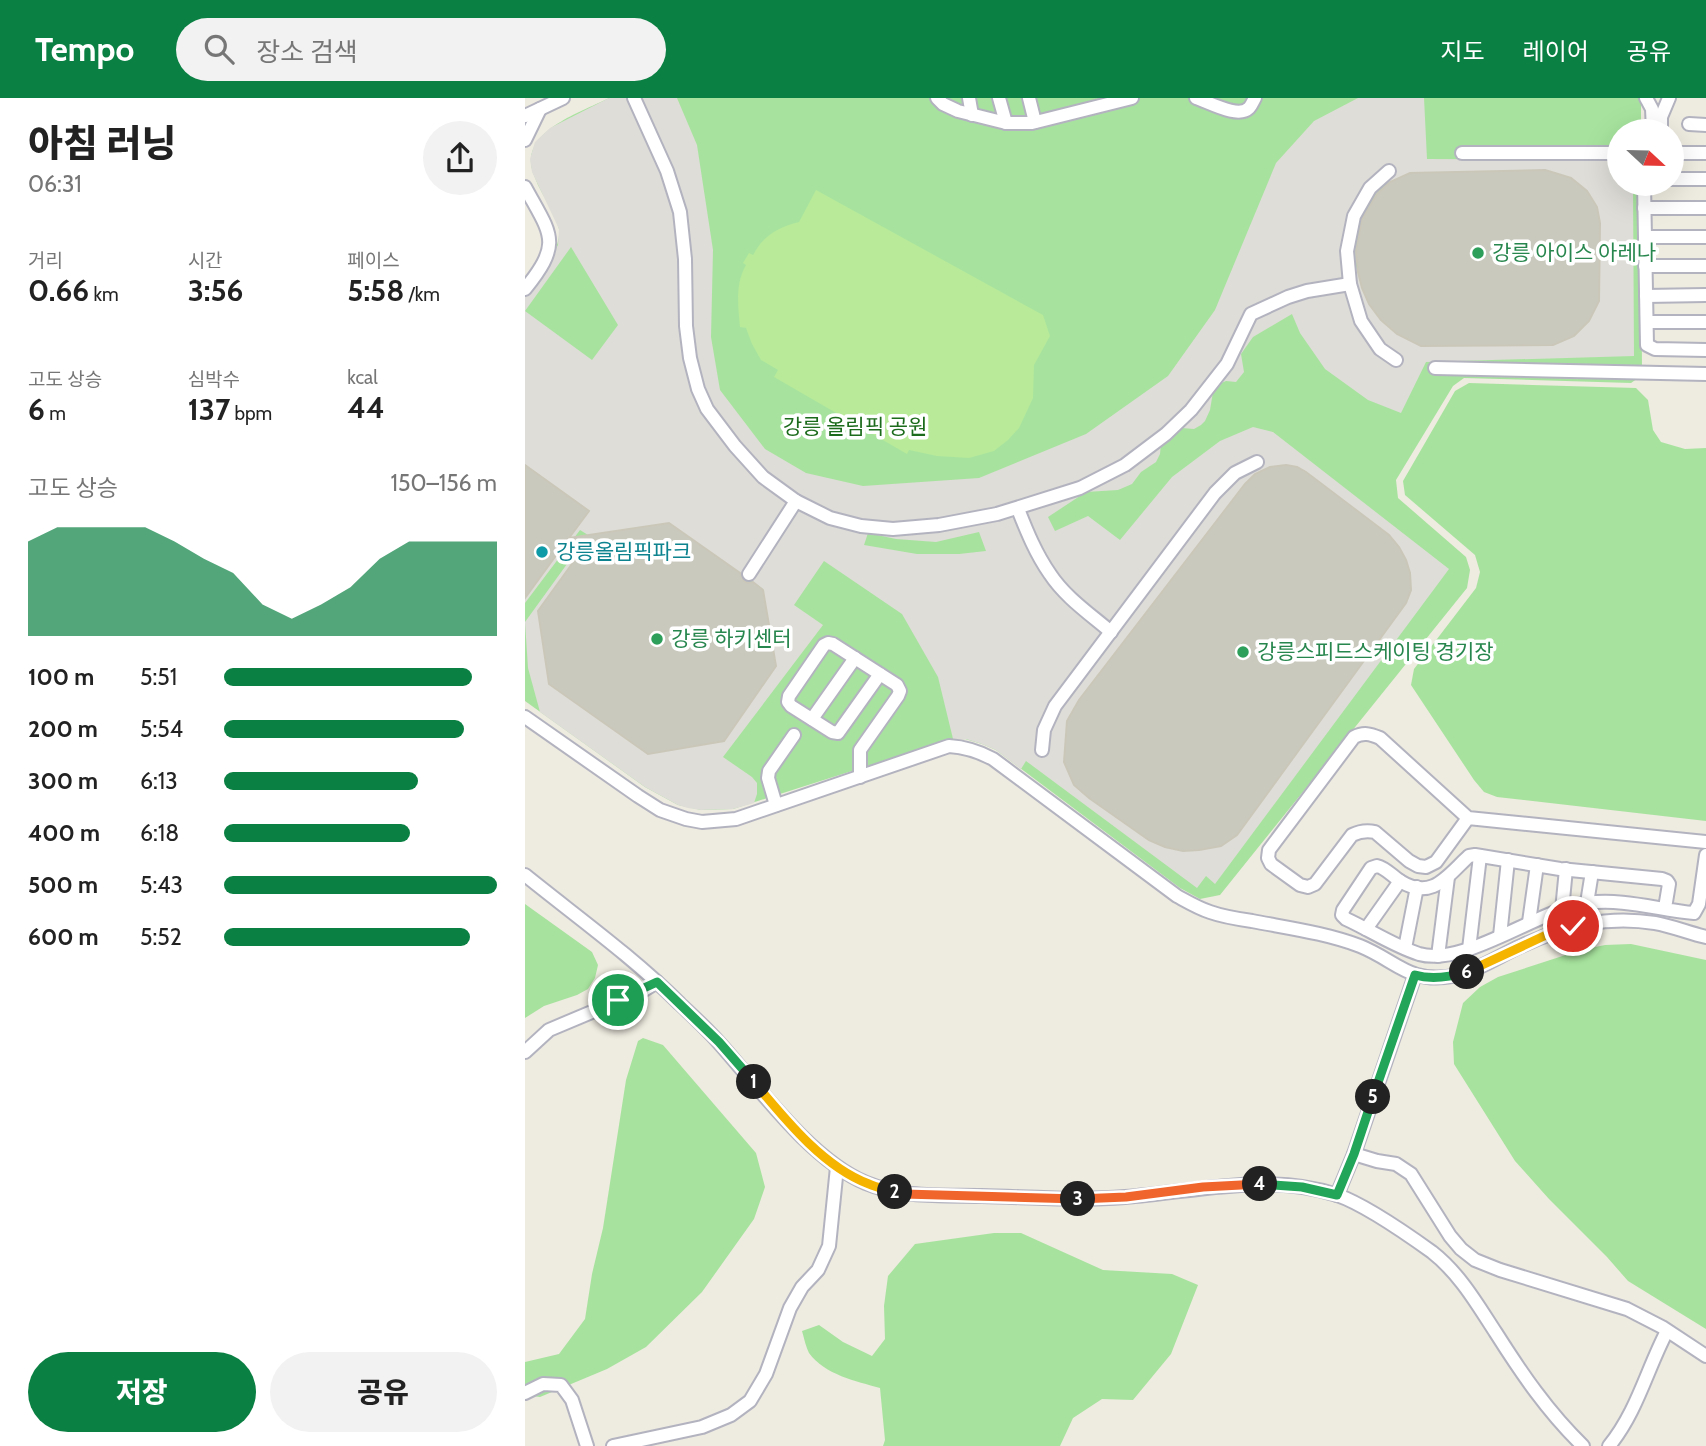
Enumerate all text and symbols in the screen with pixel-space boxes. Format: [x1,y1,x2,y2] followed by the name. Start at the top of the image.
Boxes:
[176,18,666,81] search box
[35,29,134,69] text: Tempo
[200,30,238,68] icon: search
[256,36,358,68] text: 장소 검색
[1440,37,1485,66] text: 지도
[1523,37,1589,66] text: 레이어
[1627,37,1671,66] text: 공유
[1607,119,1683,196] north arrow
[1607,119,1684,196] map controls
[28,120,176,167] text: 아침 러닝
[423,121,497,195] button: share
[28,170,82,198] text: 06:31
[1492,240,1656,265] place label: 강릉 아이스 아레나
[1470,245,1486,261] marker: 강릉 아이스 아레나
[28,249,63,272] text: 거리
[188,249,223,272] text: 시간
[347,249,400,272] text: 페이스
[28,272,89,309] text: 0.66
[188,272,243,309] text: 3:56
[347,272,404,309] text: 5:58
[89,283,119,306] text: km
[404,283,440,306] text: /km
[347,366,378,389] text: kcal
[28,368,102,391] text: 고도 상승
[188,368,240,391] text: 심박수
[347,389,385,426] text: 44
[28,391,45,428] text: 6
[188,391,230,428] text: 137
[45,402,66,425] text: m
[230,402,272,425] text: bpm
[783,414,927,439] park label: 강릉 올림픽 공원
[390,469,497,497] text: 150–156 m
[28,474,118,502] text: 고도 상승
[556,539,691,564] place label: 강릉올림픽파크
[534,544,550,560] marker: 강릉올림픽파크
[671,626,792,651] place label: 강릉 하키센터
[649,631,665,647] marker: 강릉 하키센터
[1257,639,1494,664] place label: 강릉스피드스케이팅 경기장
[1235,644,1251,660] marker: 강릉스피드스케이팅 경기장
[28,663,94,691] text: 100 m
[140,663,177,691] text: 5:51
[28,715,98,743] text: 200 m
[140,715,183,743] text: 5:54
[28,767,98,795] text: 300 m
[140,767,178,795] text: 6:13
[28,819,100,847] text: 400 m
[140,819,179,847] text: 6:18
[28,871,98,899] text: 500 m
[140,871,183,899] text: 5:43
[1543,896,1603,956] pin
[1554,907,1592,945] icon: check
[28,923,99,951] text: 600 m
[140,923,182,951] text: 5:52
[1450,954,1485,990] pin: 6
[1461,960,1472,983] text: 6
[588,970,648,1030] pin
[599,981,637,1019] icon: arrive
[737,1065,771,1100] pin: 1
[750,1070,757,1093] text: 1
[1355,1080,1391,1114] pin: 5
[1367,1085,1378,1108] text: 5
[1243,1166,1277,1202] pin: 4
[1254,1172,1265,1195] text: 4
[877,1174,913,1210] pin: 2
[889,1180,900,1203] text: 2
[1061,1182,1095,1216] pin: 3
[1072,1187,1083,1210] text: 3
[28,1352,256,1432] button: 저장
[270,1352,497,1432] button: 공유

